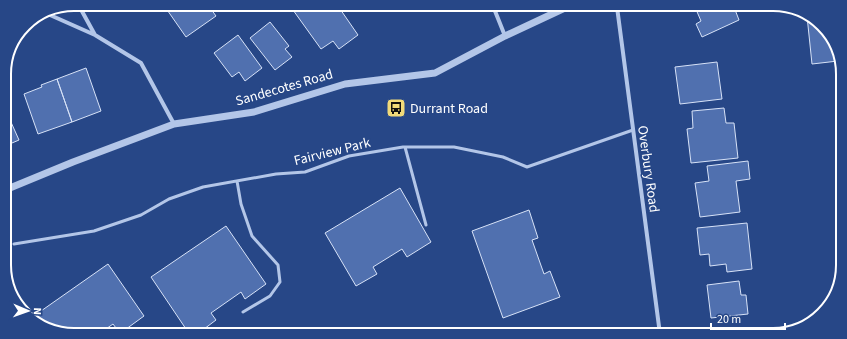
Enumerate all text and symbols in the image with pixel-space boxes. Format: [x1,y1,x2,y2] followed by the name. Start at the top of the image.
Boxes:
[233,64,335,111] street label: Sandecotes Road
[385,97,407,119] bus stop icon: Durrant Road
[410,99,488,119] place label: Durrant Road
[632,124,664,214] street label: Overbury Road
[292,133,373,171] street label: Fairview Park
[8,291,48,331] north arrow
[711,305,785,331] scale bar
[30,307,45,315] text: N
[717,311,741,328] text: 20 m

